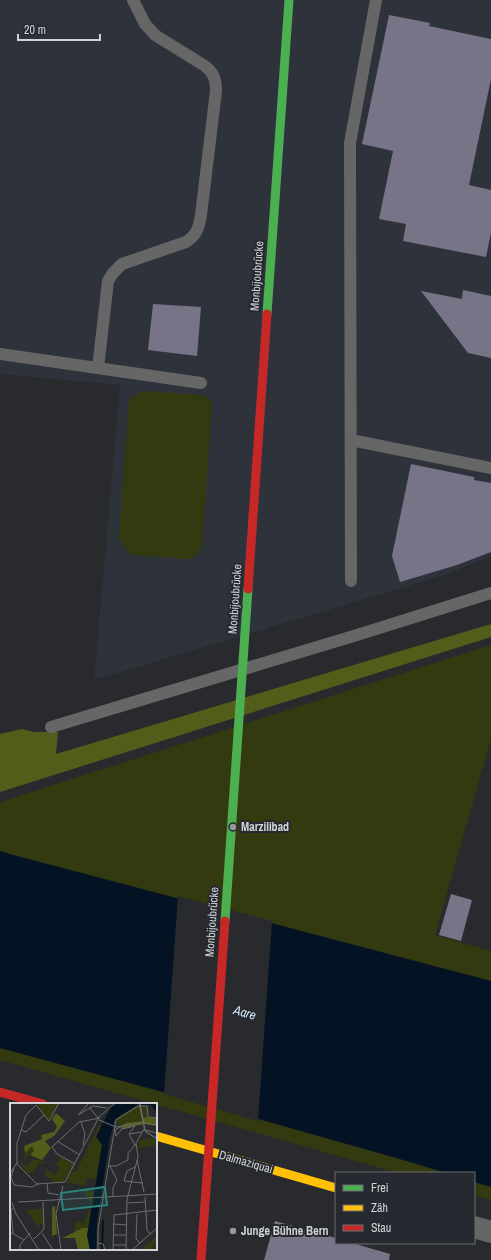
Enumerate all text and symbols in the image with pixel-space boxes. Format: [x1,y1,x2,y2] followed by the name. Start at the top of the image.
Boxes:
[18,16,100,42] scale bar
[24,22,46,38] text: 20 m
[247,241,267,311] street label: Monbijoubrücke
[225,564,245,634] street label: Monbijoubrücke
[241,819,289,835] place label: Marzilibad
[228,822,238,832] marker: Marzilibad
[202,887,222,957] street label: Monbijoubrücke
[231,1001,258,1024] water label: Aare
[10,1103,157,1250] inset map
[217,1147,275,1177] street label: Dalmaziquai
[335,1172,475,1244] legend
[371,1180,389,1196] text: Frei
[371,1200,388,1216] text: Zäh
[371,1220,391,1236] text: Stau
[241,1223,328,1239] place label: Junge Bühne Bern
[228,1226,238,1236] marker: Junge Bühne Bern

